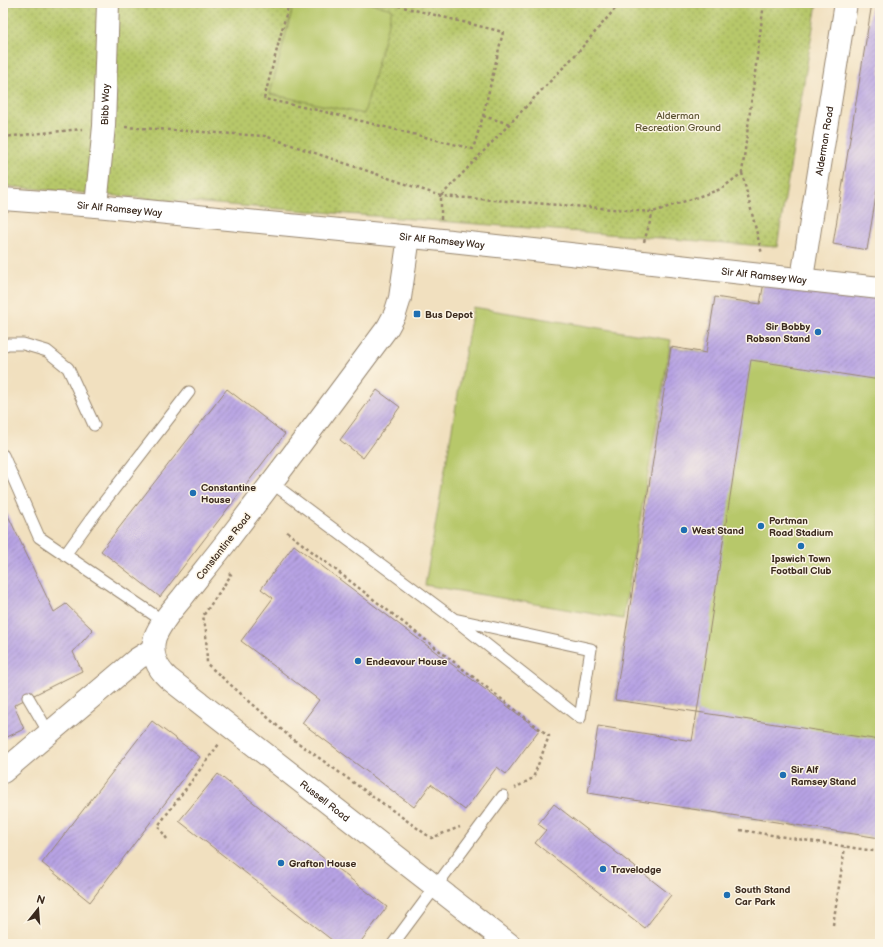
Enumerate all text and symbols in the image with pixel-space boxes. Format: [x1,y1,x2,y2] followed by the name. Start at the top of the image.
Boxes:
[99,83,112,125] street label: Bibb Way
[813,105,836,176] street label: Alderman Road
[635,110,721,134] park label: Alderman Recreation Ground
[76,200,163,220] street label: Sir Alf Ramsey Way
[399,231,486,252] street label: Sir Alf Ramsey Way
[721,266,808,287] street label: Sir Alf Ramsey Way
[412,309,422,319] marker: Bus Depot
[425,309,473,321] place label: Bus Depot
[746,321,810,345] place label: Sir Bobby Robson Stand
[813,327,823,337] marker: Sir Bobby Robson Stand
[201,482,256,506] place label: Constantine House
[188,488,198,498] marker: Constantine House
[194,511,254,582] street label: Constantine Road
[769,515,834,539] place label: Portman Road Stadium
[756,521,766,531] marker: Portman Road Stadium
[679,525,689,535] marker: West Stand
[692,525,744,537] place label: West Stand
[796,541,806,551] marker: Ipswich Town Football Club
[771,553,832,577] place label: Ipswich Town Football Club
[353,656,363,666] marker: Endeavour House
[366,656,448,668] place label: Endeavour House
[791,764,856,788] place label: Sir Alf Ramsey Stand
[778,770,788,780] marker: Sir Alf Ramsey Stand
[297,778,352,825] street label: Russell Road
[276,858,286,868] marker: Grafton House
[289,858,356,870] place label: Grafton House
[598,864,608,874] marker: Travelodge
[611,864,662,876] place label: Travelodge
[735,884,790,908] place label: South Stand Car Park
[18,889,58,929] north arrow
[722,890,732,900] marker: South Stand Car Park
[35,892,47,907] text: N

